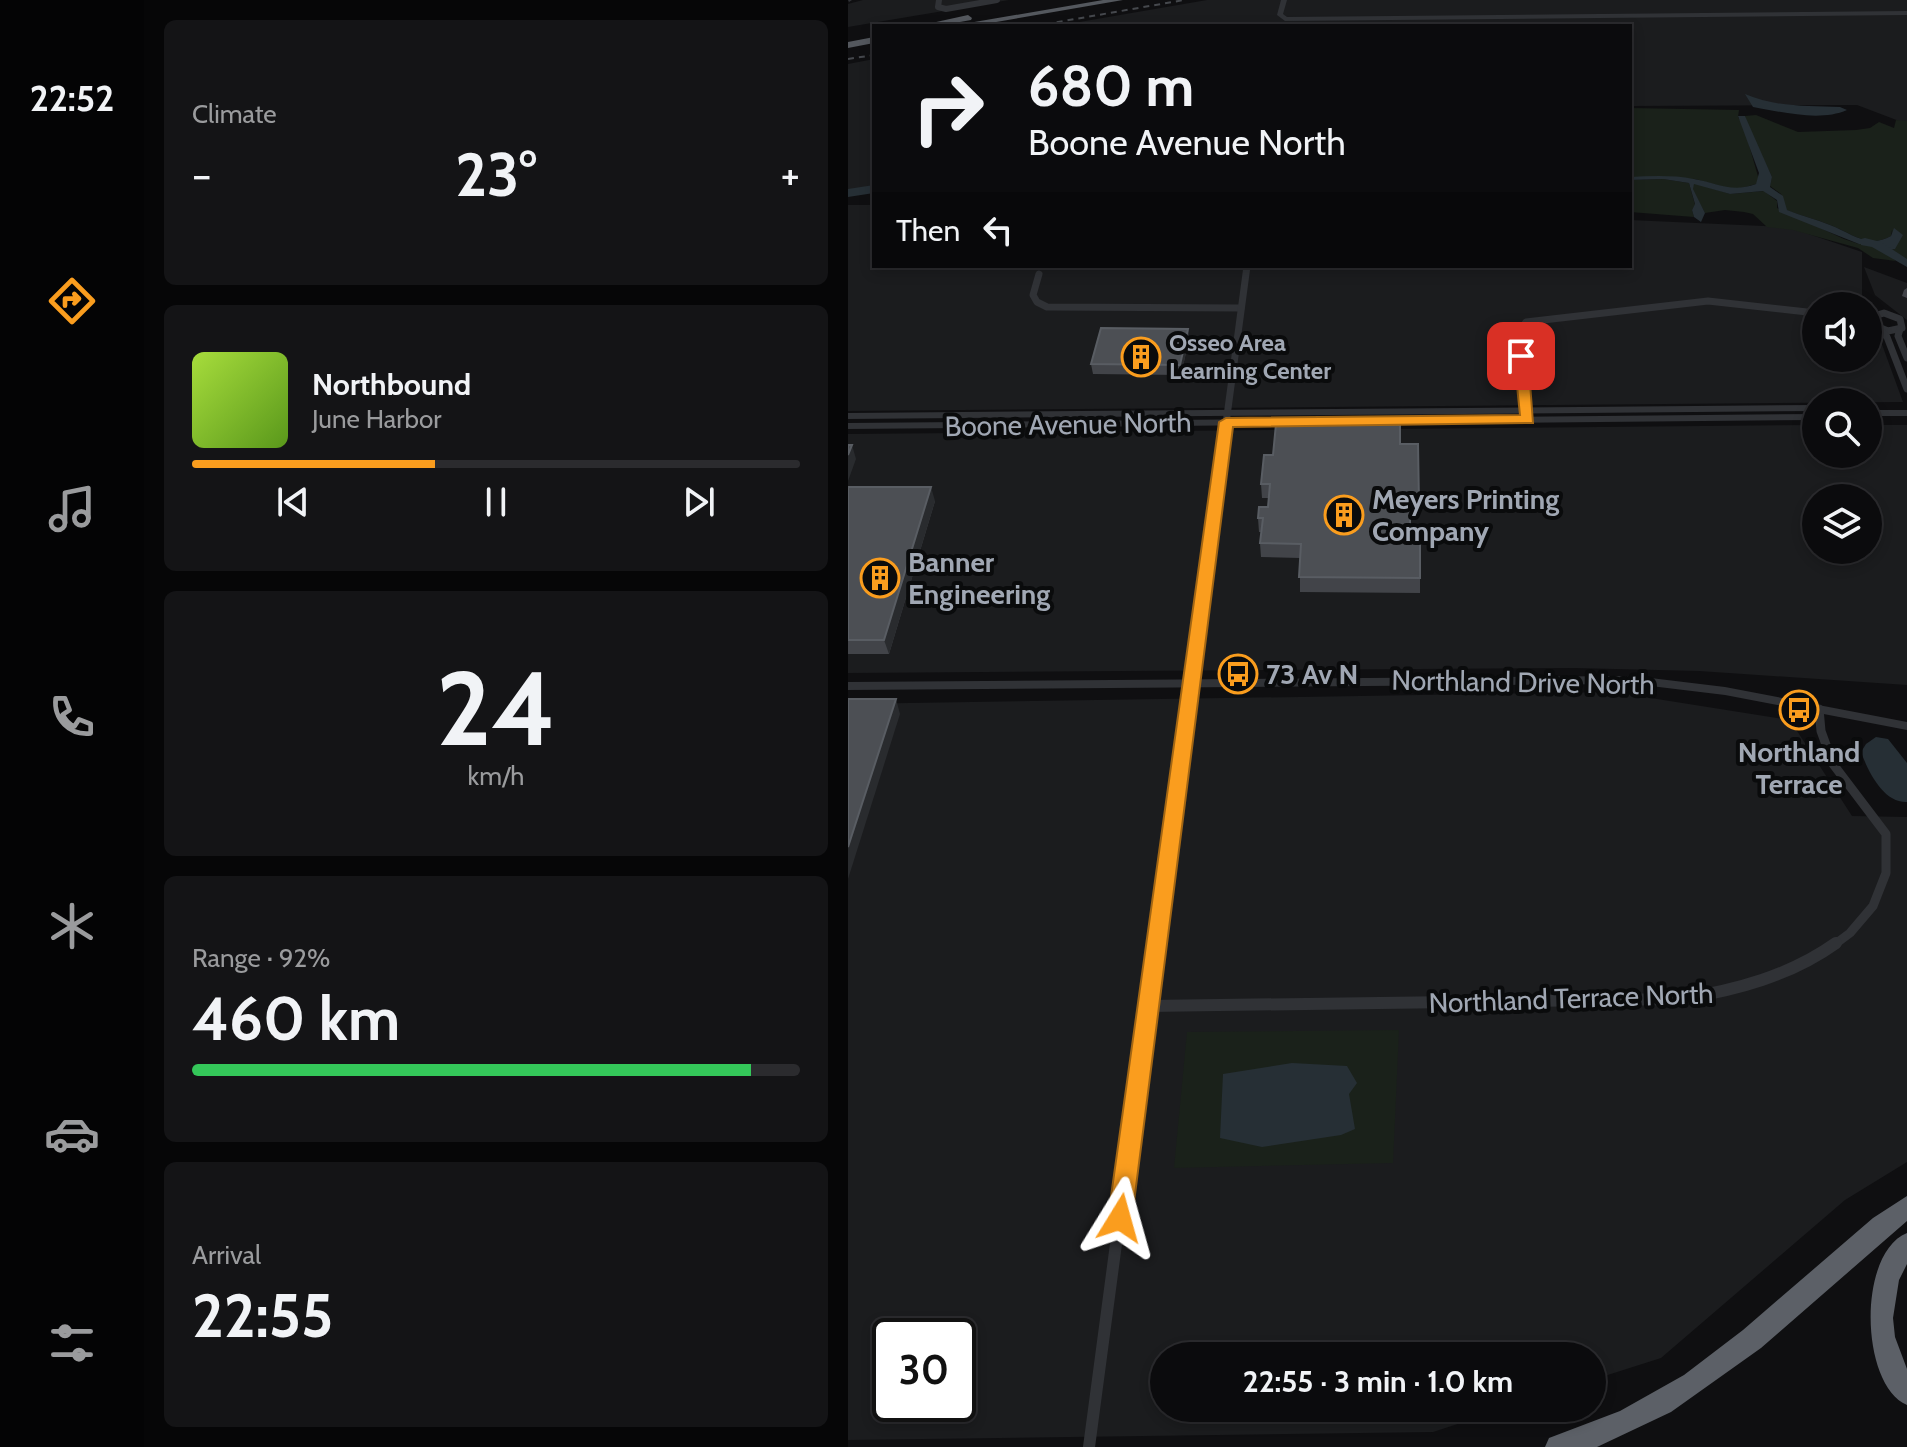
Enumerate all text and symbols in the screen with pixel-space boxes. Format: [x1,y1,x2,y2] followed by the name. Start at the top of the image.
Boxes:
[1028,52,1194,120] text: 680 m
[896,56,1000,160] icon: right
[30,76,114,120] text: 22:52
[192,98,277,130] text: Climate
[1028,120,1346,164] text: Boone Avenue North
[455,138,537,211] text: 23°
[192,148,211,201] text: −
[781,148,800,201] text: +
[976,208,1020,252] icon: left
[896,212,960,249] text: Then
[44,273,100,329] icon: directions
[1802,292,1882,564] map controls
[1802,292,1882,372] button: sound
[1487,322,1555,390] pin
[1169,328,1331,385] place label: Osseo Area Learning Center
[1499,334,1543,378] icon: arrive
[1120,336,1162,378] building icon: Osseo Area Learning Center
[312,366,471,403] text: Northbound
[1802,388,1882,468] button: search
[312,403,441,435] text: June Harbor
[944,405,1192,443] street label: Boone Avenue North
[271,480,315,524] icon: previous
[474,480,518,524] icon: pause
[677,480,721,524] icon: next
[44,481,100,537] icon: music
[1372,482,1559,548] place label: Meyers Printing Company
[1802,484,1882,564] button: layers
[1323,494,1365,536] building icon: Meyers Printing Company
[908,545,1050,611] place label: Banner Engineering
[859,557,901,599] building icon: Banner Engineering
[436,645,556,771] text: 24
[1217,653,1259,695] bus stop icon: 73 Av N
[1266,657,1358,691] place label: 73 Av N
[1391,663,1655,701] street label: Northland Drive North
[44,689,100,745] icon: phone
[1778,689,1820,731] bus stop icon: Northland Terrace
[1738,735,1860,801] place label: Northland Terrace
[468,760,524,792] text: km/h
[44,898,100,954] icon: climate
[192,942,330,974] text: Range · 92%
[1428,976,1714,1020] street label: Northland Terrace North
[192,982,400,1055] text: 460 km
[44,1106,100,1162] icon: car
[1078,1176,1162,1260] position arrow
[192,1239,261,1271] text: Arrival
[192,1279,333,1352] text: 22:55
[44,1315,100,1371] icon: filters
[872,1318,976,1422] speed limit sign: 30
[1243,1363,1513,1400] text: 22:55 · 3 min · 1.0 km

